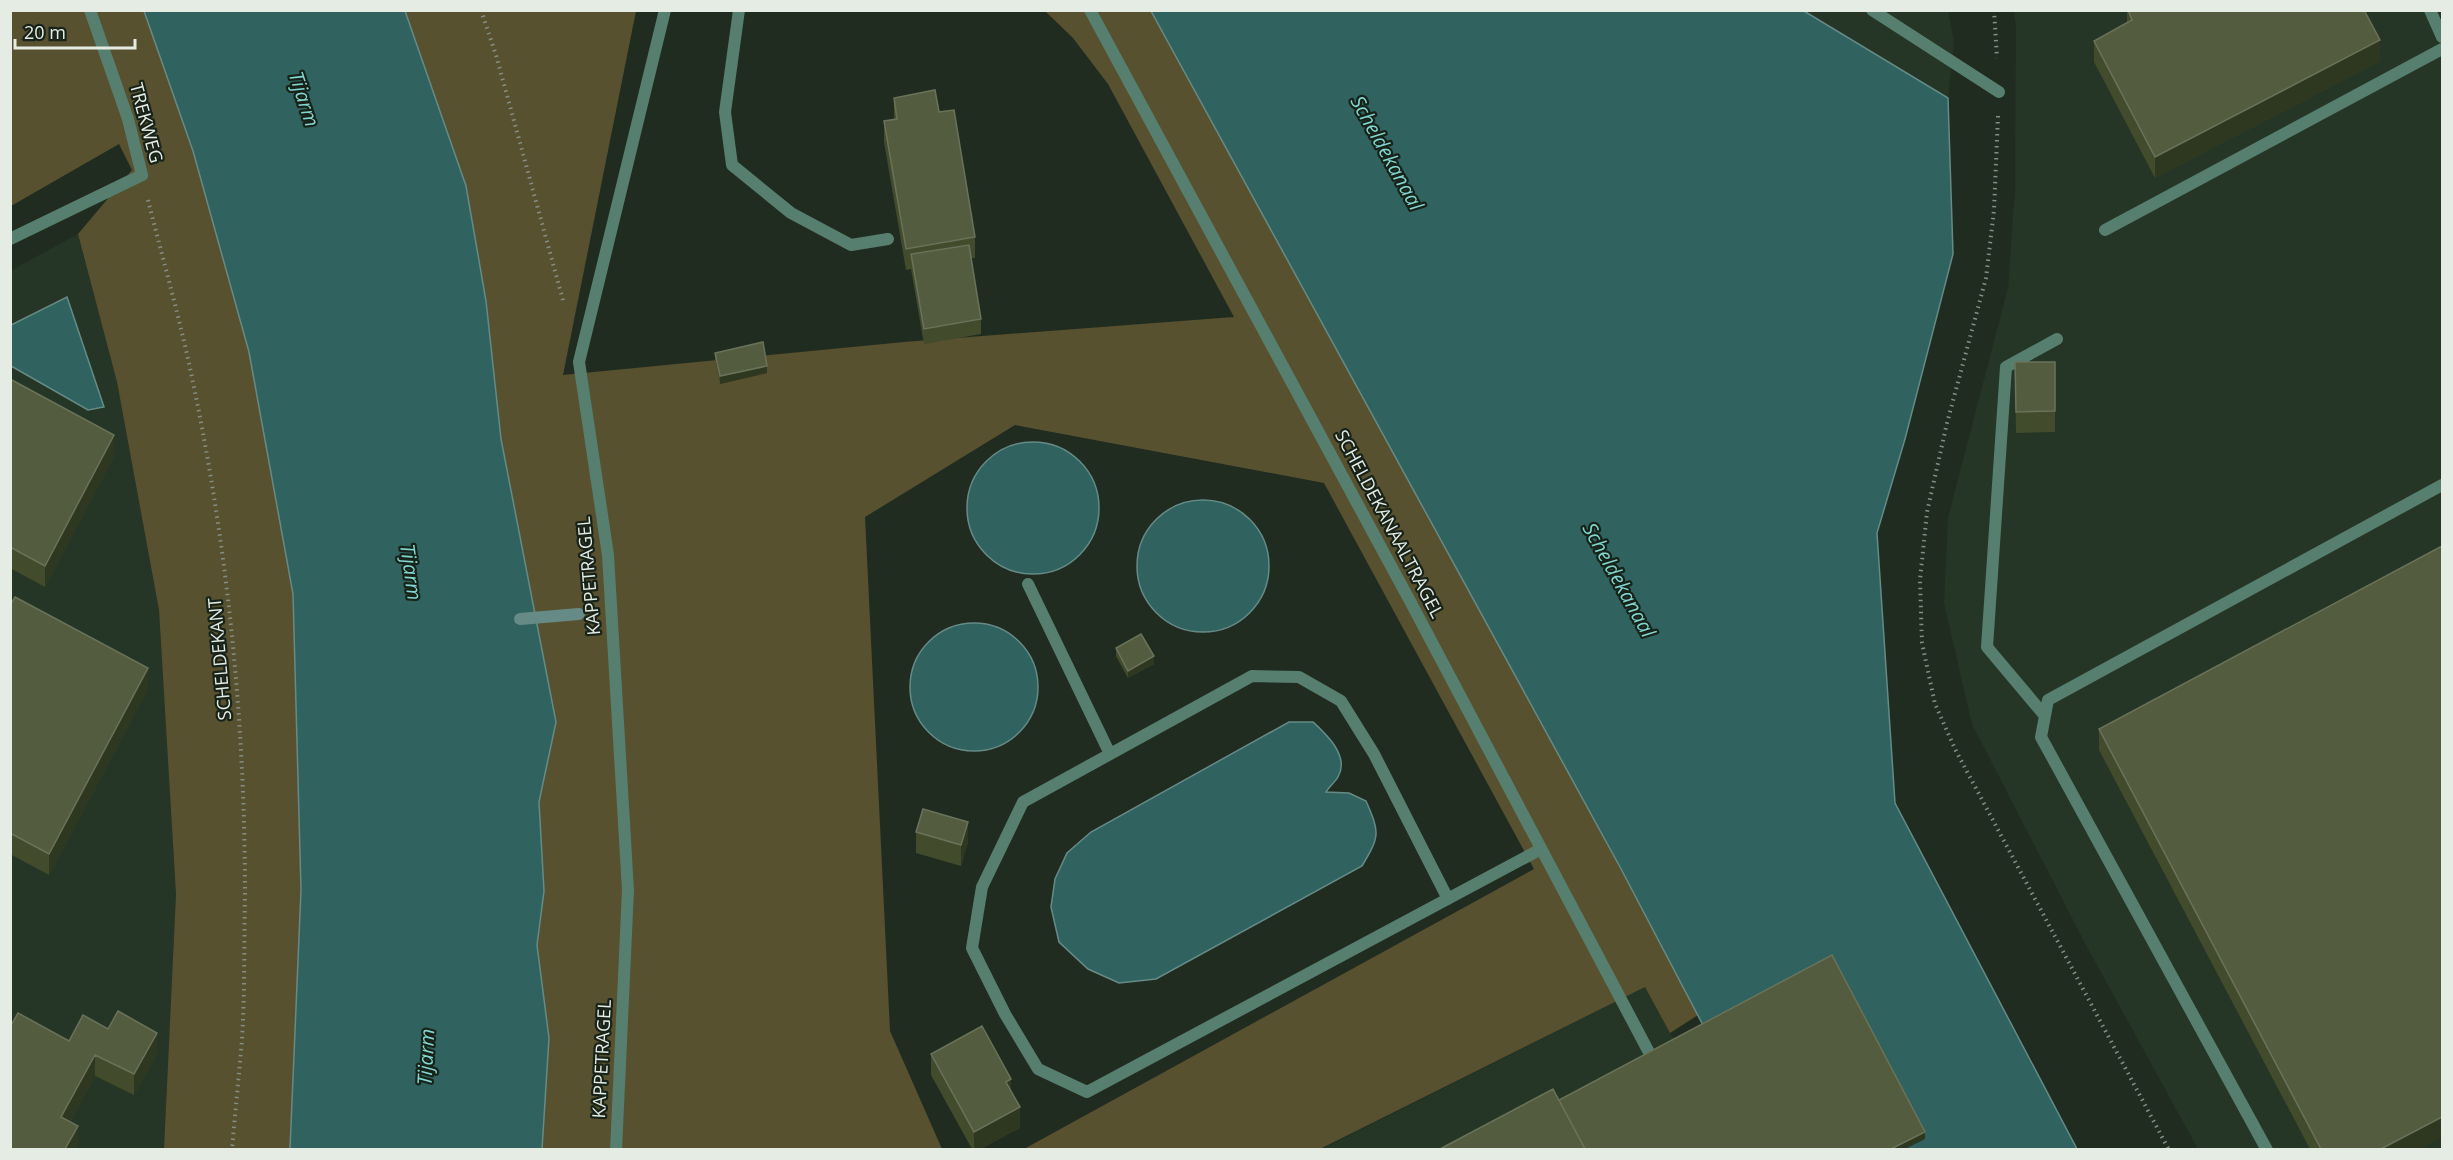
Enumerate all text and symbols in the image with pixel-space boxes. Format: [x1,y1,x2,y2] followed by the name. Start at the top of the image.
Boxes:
[15,12,135,50] scale bar
[24,20,66,44] text: 20 m
[283,68,326,130] water label: Tijarm
[125,80,169,165] street label: TREKWEG
[1345,90,1431,216] water label: Scheldekanaal
[1330,425,1450,622] street label: SCHELDEKANAALTRAGEL
[571,516,605,636] street label: KAPPETRAGEL
[1577,517,1663,643] water label: Scheldekanaal
[394,542,429,602] water label: Tijarm
[202,597,236,721] street label: SCHELDEKANT
[586,999,616,1119] street label: KAPPETRAGEL
[411,1028,440,1086] water label: Tijarm

